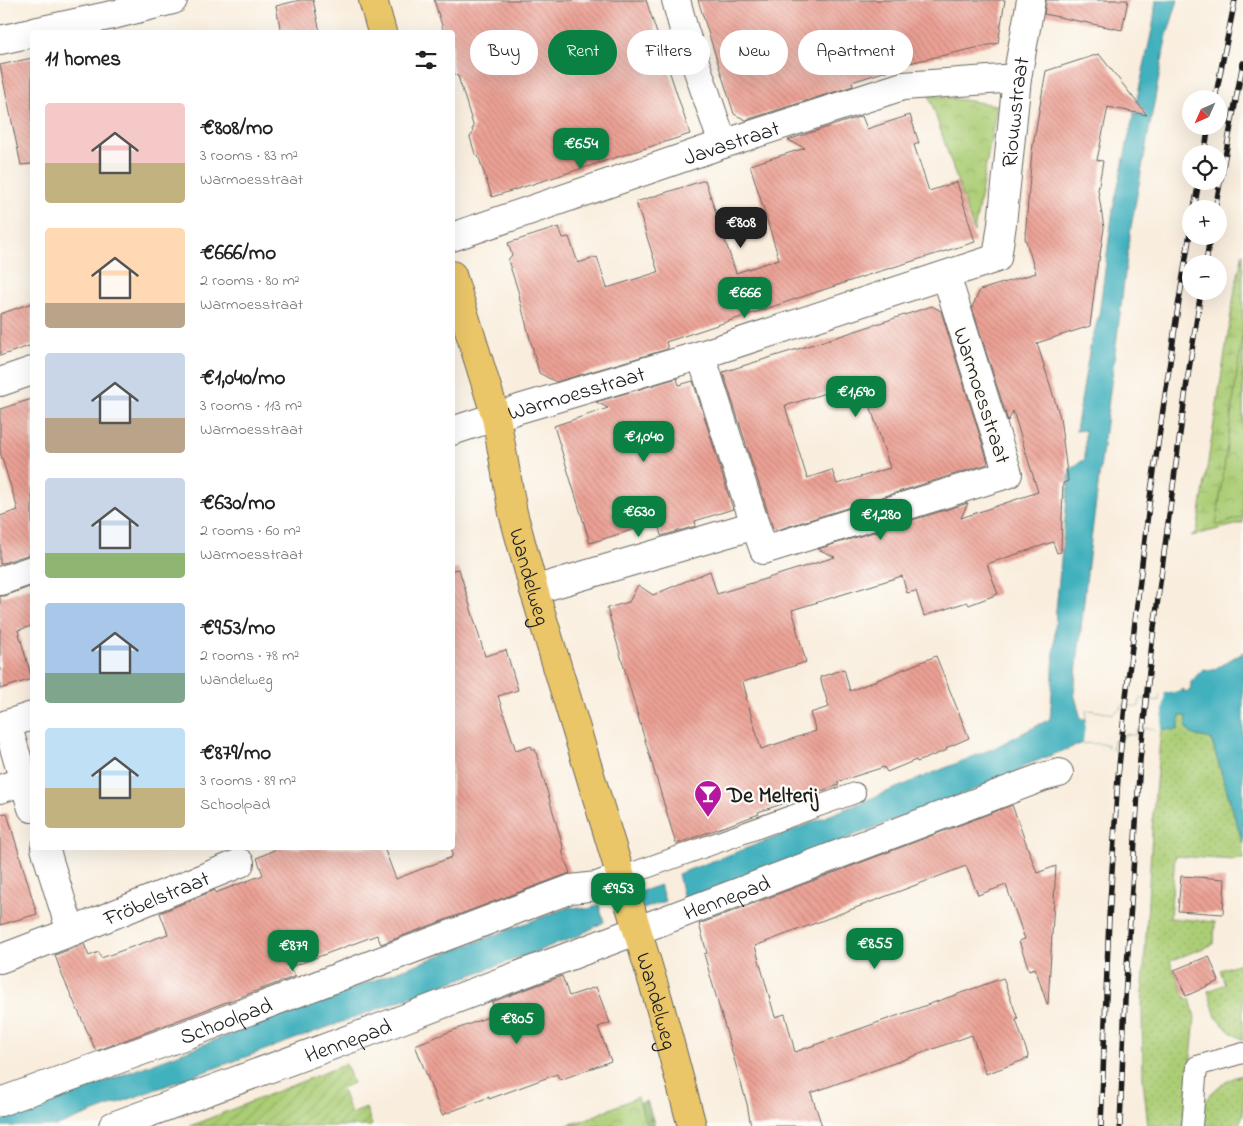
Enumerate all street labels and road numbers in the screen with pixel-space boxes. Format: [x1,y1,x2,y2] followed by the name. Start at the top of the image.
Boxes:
[995,54,1040,169] street label: Riouwstraat
[680,114,785,175] street label: Javastraat
[943,324,1017,469] street label: Warmoesstraat
[504,359,650,431] street label: Warmoesstraat
[499,525,557,630] street label: Wandelweg
[99,864,216,936] street label: Fröbelstraat
[680,869,776,930] street label: Hennepad
[626,949,684,1054] street label: Wandelweg
[176,991,277,1055] street label: Schoolpad
[301,1012,397,1073] street label: Hennepad

